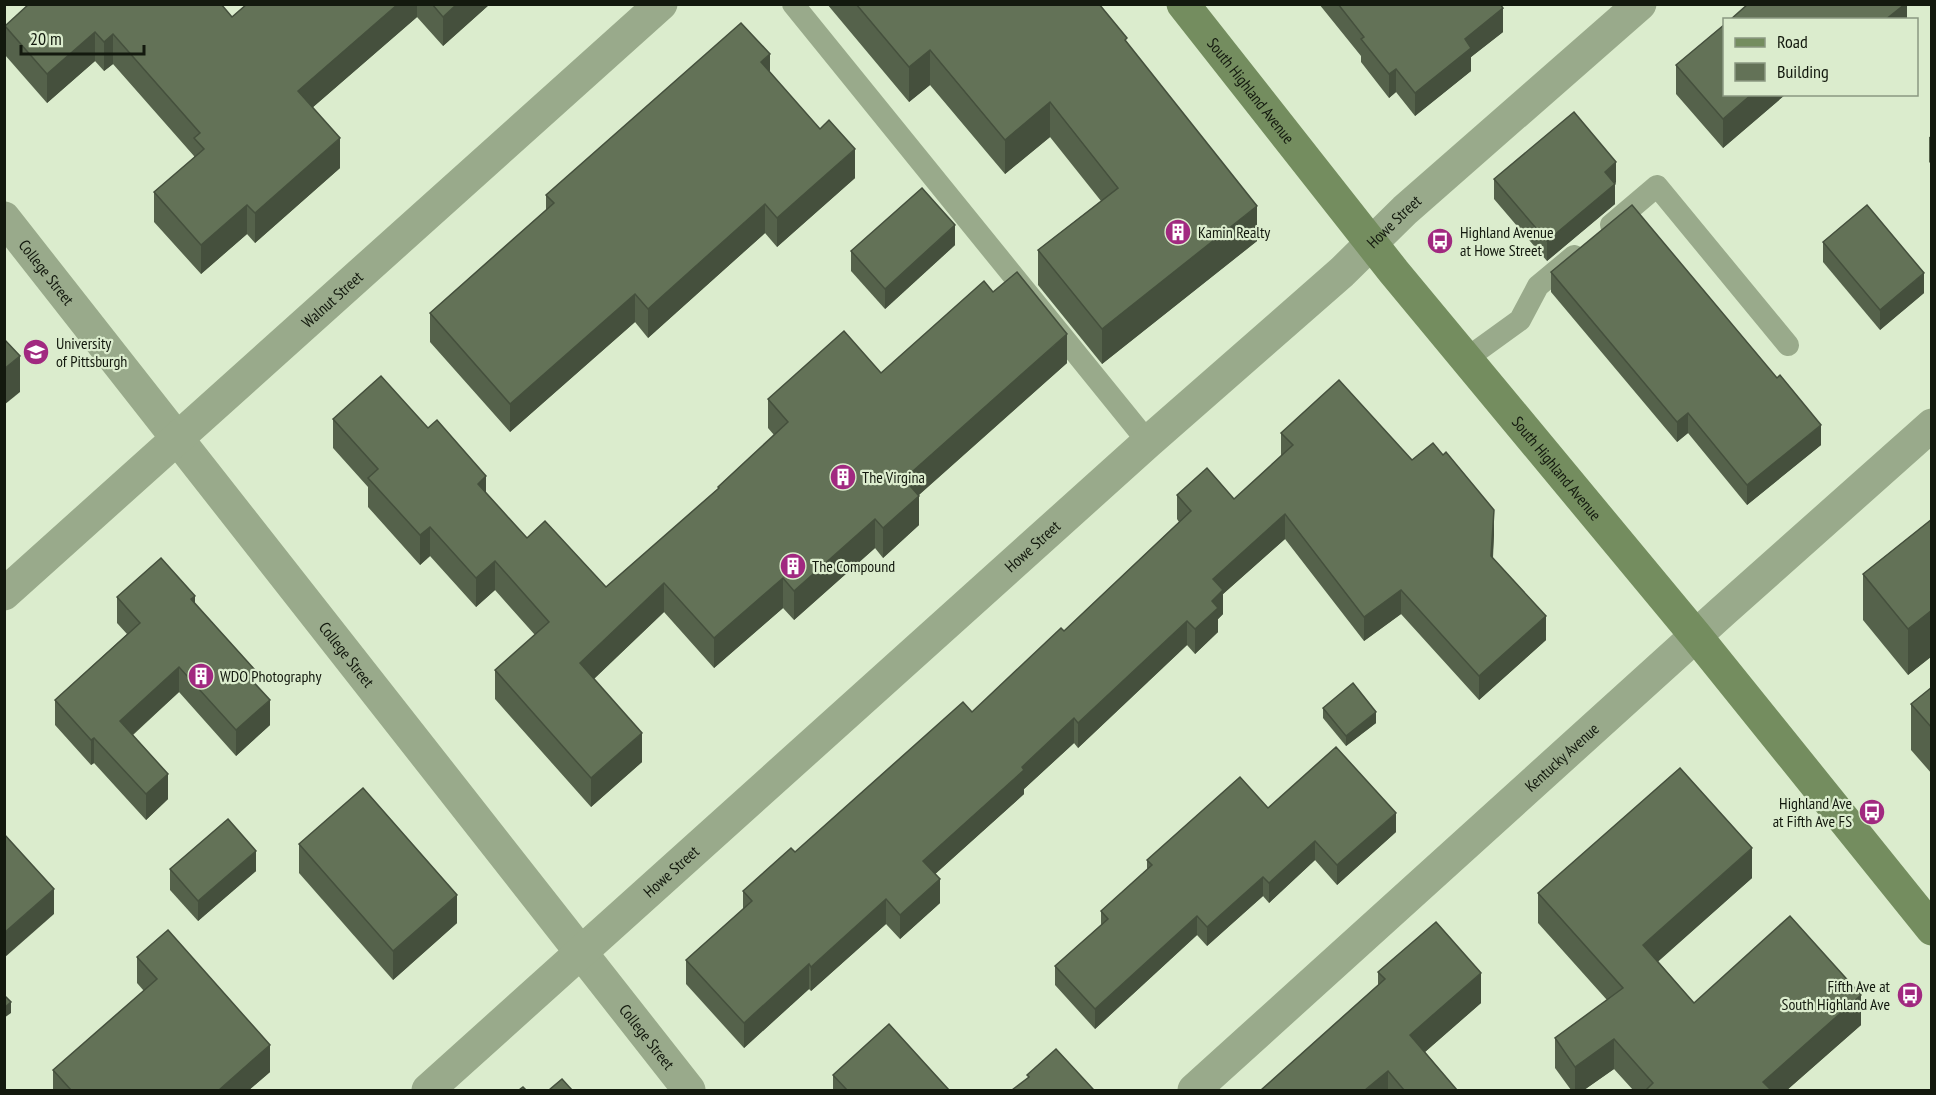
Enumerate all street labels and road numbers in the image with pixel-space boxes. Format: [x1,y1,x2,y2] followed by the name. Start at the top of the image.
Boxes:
[1203,33,1299,147] street label: South Highland Avenue
[1362,190,1426,252] street label: Howe Street
[15,235,79,310] street label: College Street
[297,266,367,332] street label: Walnut Street
[1508,412,1606,524] street label: South Highland Avenue
[1000,516,1065,576] street label: Howe Street
[315,618,379,692] street label: College Street
[1520,718,1603,796] street label: Kentucky Avenue
[639,841,703,901] street label: Howe Street
[615,1000,679,1074] street label: College Street

